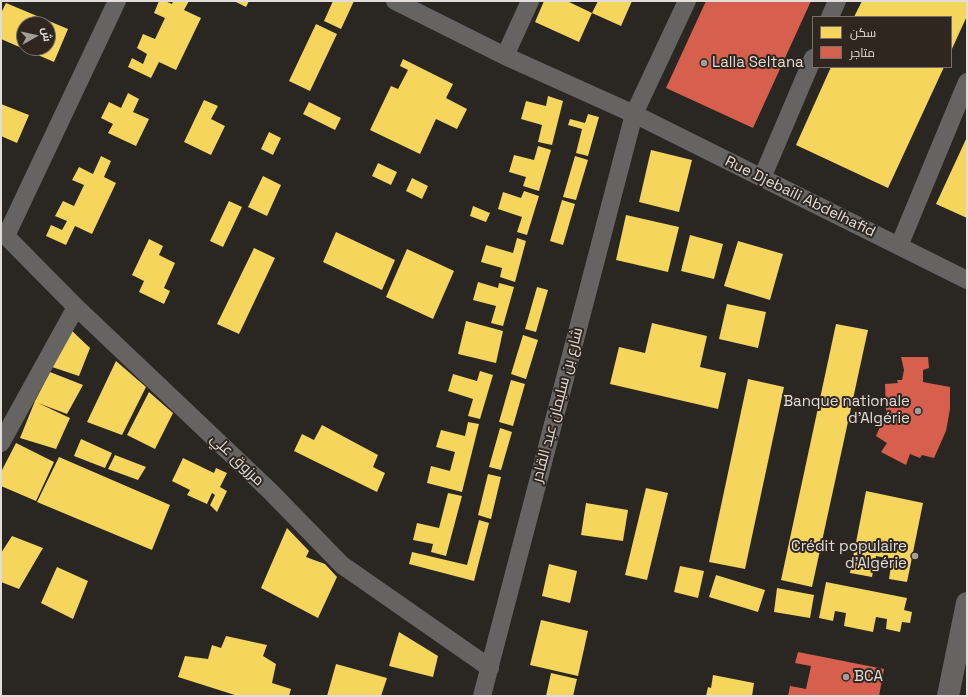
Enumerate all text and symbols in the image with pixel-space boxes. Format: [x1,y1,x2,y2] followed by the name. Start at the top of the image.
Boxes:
[16,16,56,56] north arrow
[812,16,952,68] legend
[850,25,876,41] text: سكن
[39,27,55,42] text: ش
[850,45,875,61] text: متاجر
[712,54,804,72] place label: Lalla Seltana
[699,58,709,68] marker: Lalla Seltana
[722,153,878,241] street label: Rue Djebaili Abdelhafid
[529,326,587,484] street label: شارع بن سليمان عبد القادر
[783,393,910,428] place label: Banque nationale d'Algérie
[913,406,923,416] marker: Banque nationale d'Algérie
[206,430,268,490] street label: مرزوق علي
[791,538,907,573] place label: Crédit populaire d'Algérie
[910,551,920,561] marker: Crédit populaire d'Algérie
[854,668,883,686] place label: BCA
[841,672,851,682] marker: BCA

